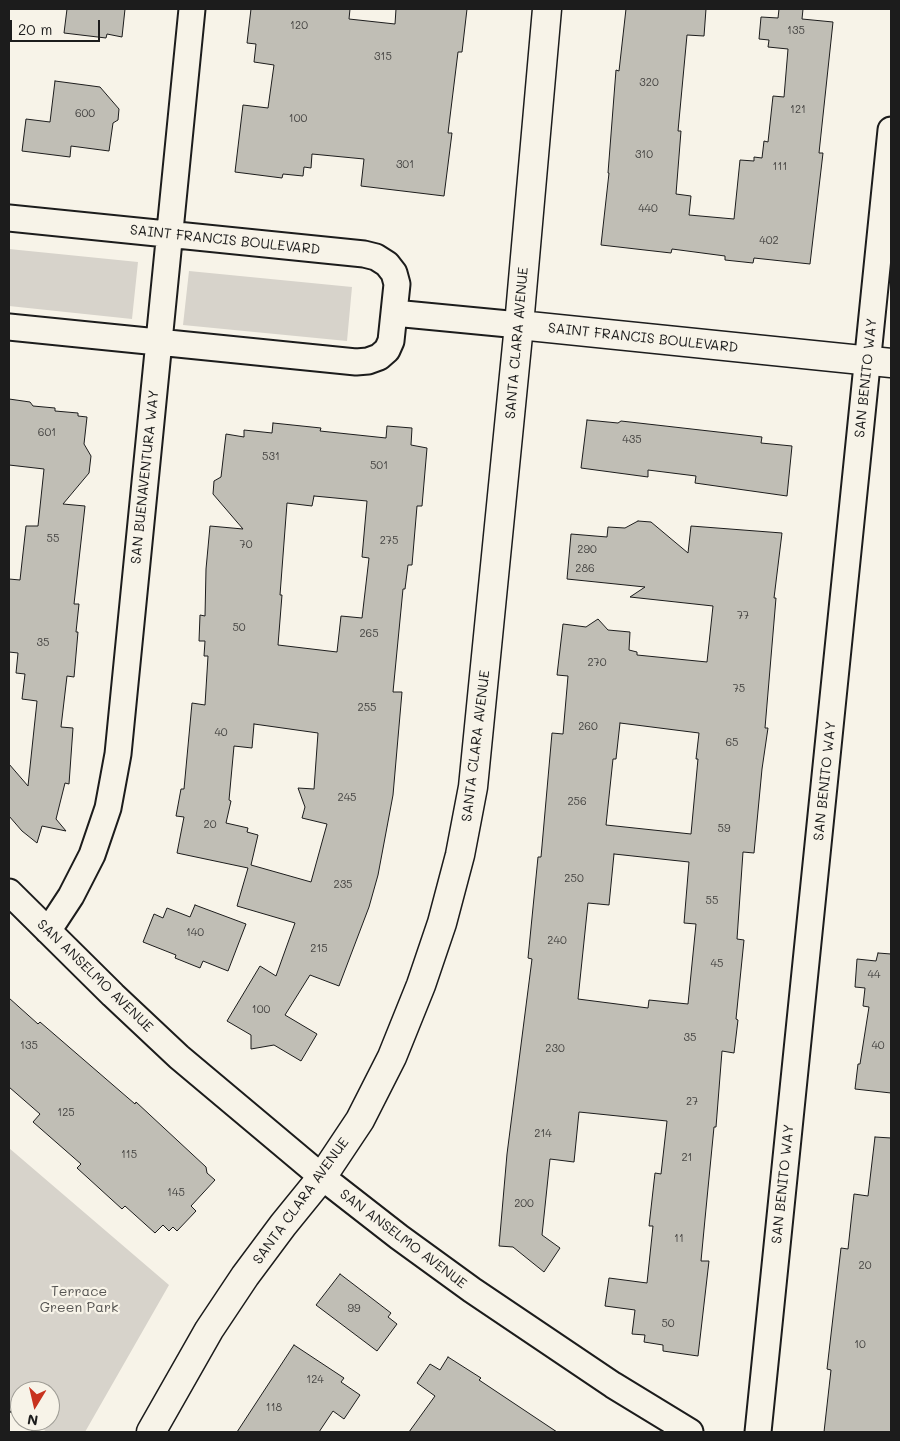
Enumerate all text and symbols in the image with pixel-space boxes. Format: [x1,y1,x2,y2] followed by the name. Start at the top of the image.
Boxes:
[12,10,102,42] scale bar
[18,19,52,39] text: 20 m
[290,19,308,33] house number: 120
[787,24,805,38] house number: 135
[374,50,392,64] house number: 315
[639,76,659,90] house number: 320
[790,103,806,117] house number: 121
[75,107,95,121] house number: 600
[289,112,307,126] house number: 100
[635,148,653,162] house number: 310
[396,158,414,172] house number: 301
[773,160,787,174] house number: 111
[638,202,658,216] house number: 440
[129,222,321,258] street label: SAINT FRANCIS BOULEVARD
[759,234,779,248] house number: 402
[502,266,532,420] street label: SANTA CLARA AVENUE
[851,317,881,439] street label: SAN BENITO WAY
[547,320,739,356] street label: SAINT FRANCIS BOULEVARD
[127,389,163,565] street label: SAN BUENAVENTURA WAY
[38,426,56,440] house number: 601
[622,433,642,447] house number: 435
[262,450,280,464] house number: 531
[370,459,388,473] house number: 501
[47,532,59,546] house number: 55
[380,534,398,548] house number: 275
[240,538,252,552] house number: 70
[577,543,597,557] house number: 290
[575,562,595,576] house number: 286
[737,609,749,623] house number: 77
[232,621,246,635] house number: 50
[359,627,379,641] house number: 265
[37,636,49,650] house number: 35
[587,656,607,670] house number: 270
[458,669,494,823] street label: SANTA CLARA AVENUE
[733,682,745,696] house number: 75
[358,701,376,715] house number: 255
[578,720,598,734] house number: 260
[810,720,840,842] street label: SAN BENITO WAY
[214,726,228,740] house number: 40
[725,736,739,750] house number: 65
[338,791,356,805] house number: 245
[567,795,587,809] house number: 256
[204,818,216,832] house number: 20
[718,822,730,836] house number: 59
[564,872,584,886] house number: 250
[334,878,352,892] house number: 235
[706,894,718,908] house number: 55
[34,916,156,1036] street label: SAN ANSELMO AVENUE
[186,926,204,940] house number: 140
[547,934,567,948] house number: 240
[310,942,328,956] house number: 215
[711,957,723,971] house number: 45
[868,968,880,982] house number: 44
[252,1003,270,1017] house number: 100
[684,1031,696,1045] house number: 35
[20,1039,38,1053] house number: 135
[871,1039,885,1053] house number: 40
[545,1042,565,1056] house number: 230
[686,1095,698,1109] house number: 27
[57,1106,75,1120] house number: 125
[768,1123,798,1245] street label: SAN BENITO WAY
[534,1127,552,1141] house number: 214
[249,1134,353,1268] street label: SANTA CLARA AVENUE
[121,1148,137,1162] house number: 115
[681,1151,693,1165] house number: 21
[167,1186,185,1200] house number: 145
[336,1186,470,1292] street label: SAN ANSELMO AVENUE
[514,1197,534,1211] house number: 200
[674,1232,684,1246] house number: 11
[859,1259,871,1273] house number: 20
[40,1284,118,1316] park label: Terrace Green Park
[347,1302,361,1316] house number: 99
[661,1317,675,1331] house number: 50
[854,1338,866,1352] house number: 10
[306,1373,324,1387] house number: 124
[10,1381,60,1431] north arrow
[266,1401,282,1415] house number: 118
[26,1410,39,1431] text: N

